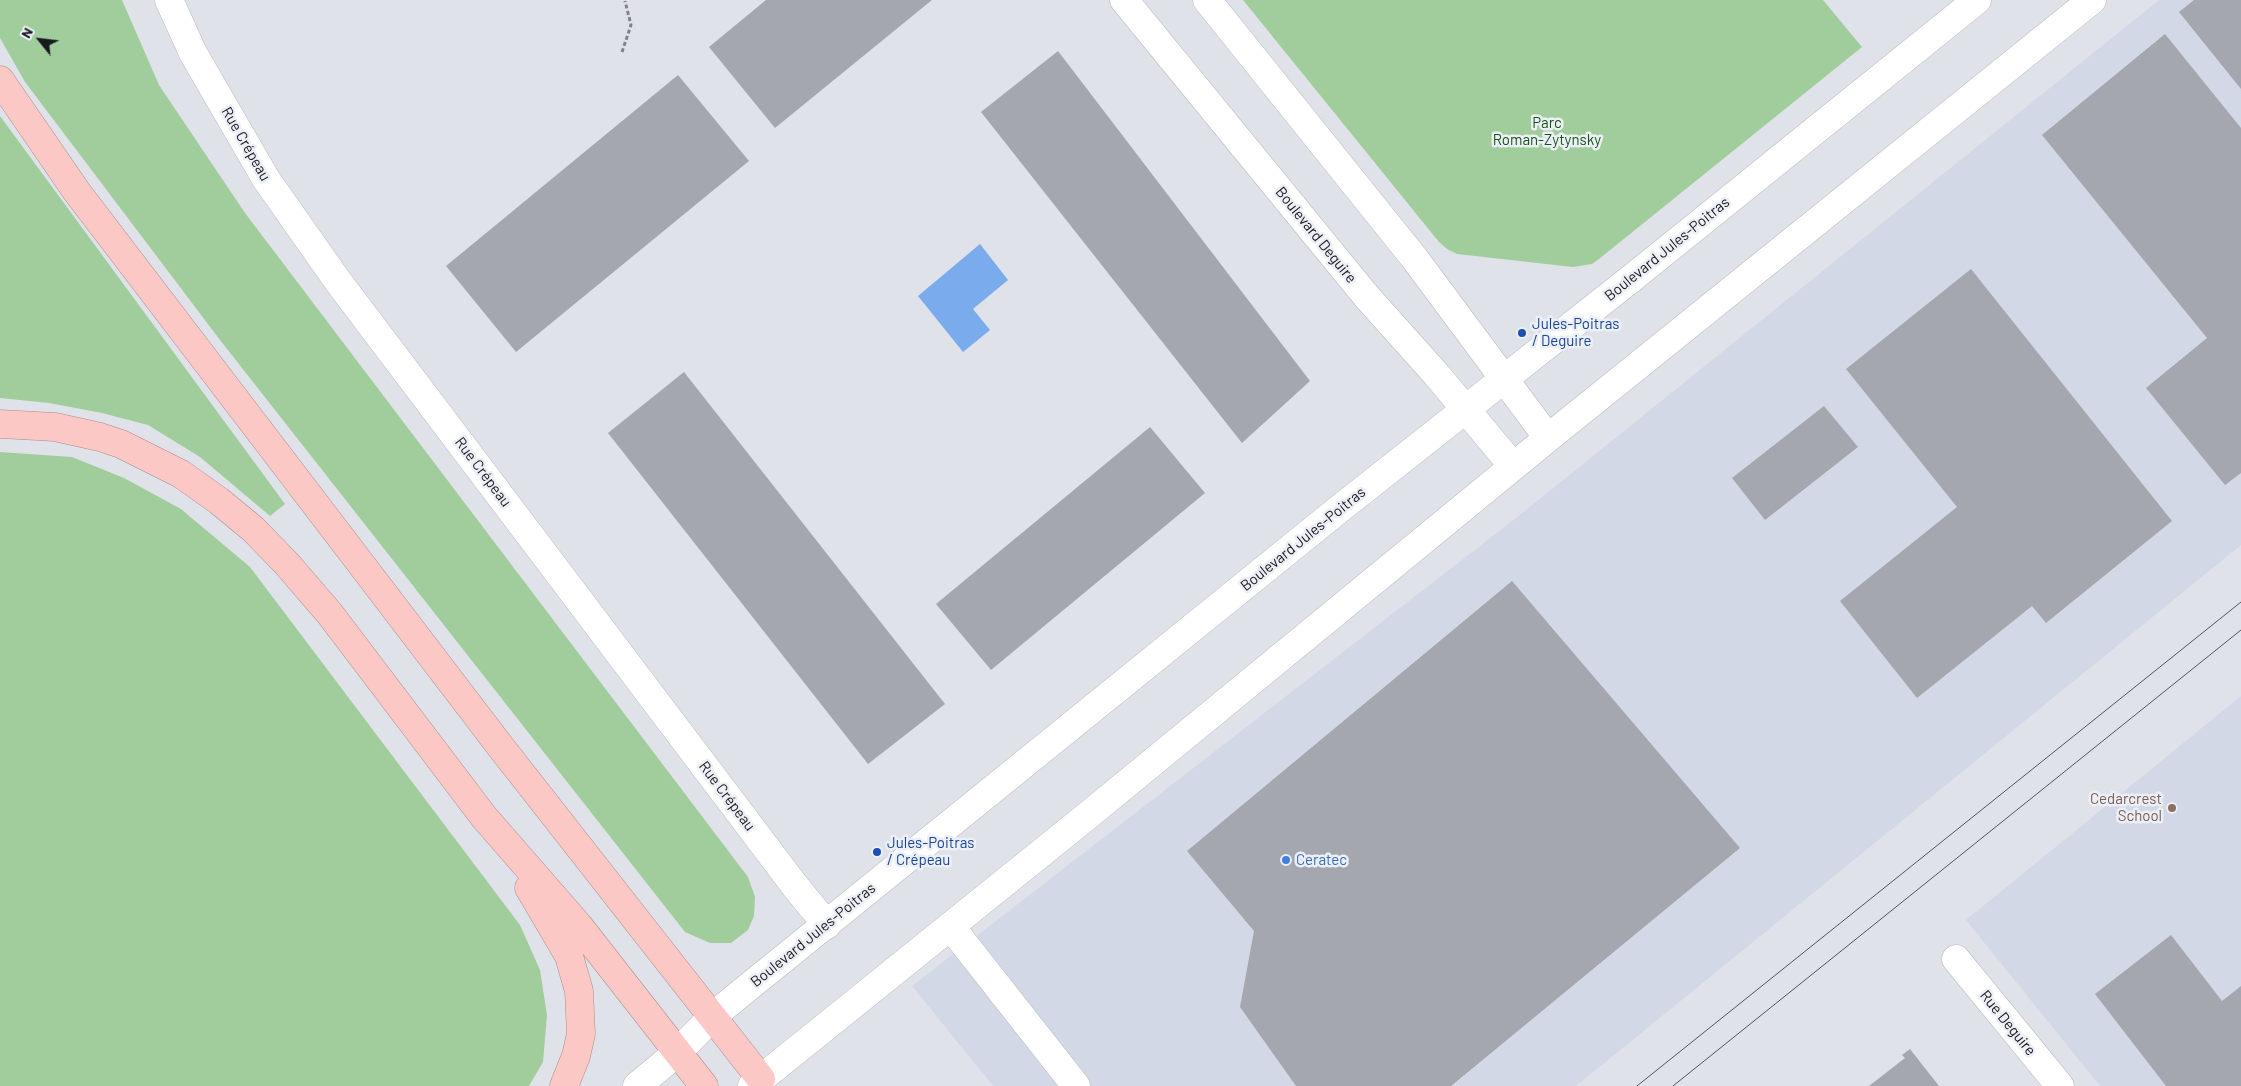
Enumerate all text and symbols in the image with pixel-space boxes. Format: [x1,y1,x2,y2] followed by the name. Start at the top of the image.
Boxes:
[15,15,65,65] north arrow
[17,24,36,41] text: N
[218,104,274,184] street label: Rue Crépeau
[1493,114,1601,149] park label: Parc Roman-Zytynsky
[1272,183,1360,287] street label: Boulevard Deguire
[1601,193,1733,305] street label: Boulevard Jules-Poitras
[1532,315,1620,350] place label: Jules-Poitras / Deguire
[1516,327,1528,339] marker: Jules-Poitras / Deguire
[451,434,515,510] street label: Rue Crépeau
[1237,483,1369,595] street label: Boulevard Jules-Poitras
[695,758,759,834] street label: Rue Crépeau
[2090,790,2162,825] place label: Cedarcrest School
[2166,802,2178,814] marker: Cedarcrest School
[887,834,975,869] place label: Jules-Poitras / Crépeau
[871,846,883,858] marker: Jules-Poitras / Crépeau
[1296,851,1347,869] place label: Ceratec
[1280,854,1292,866] marker: Ceratec
[747,879,879,991] street label: Boulevard Jules-Poitras
[1976,987,2040,1059] street label: Rue Deguire

